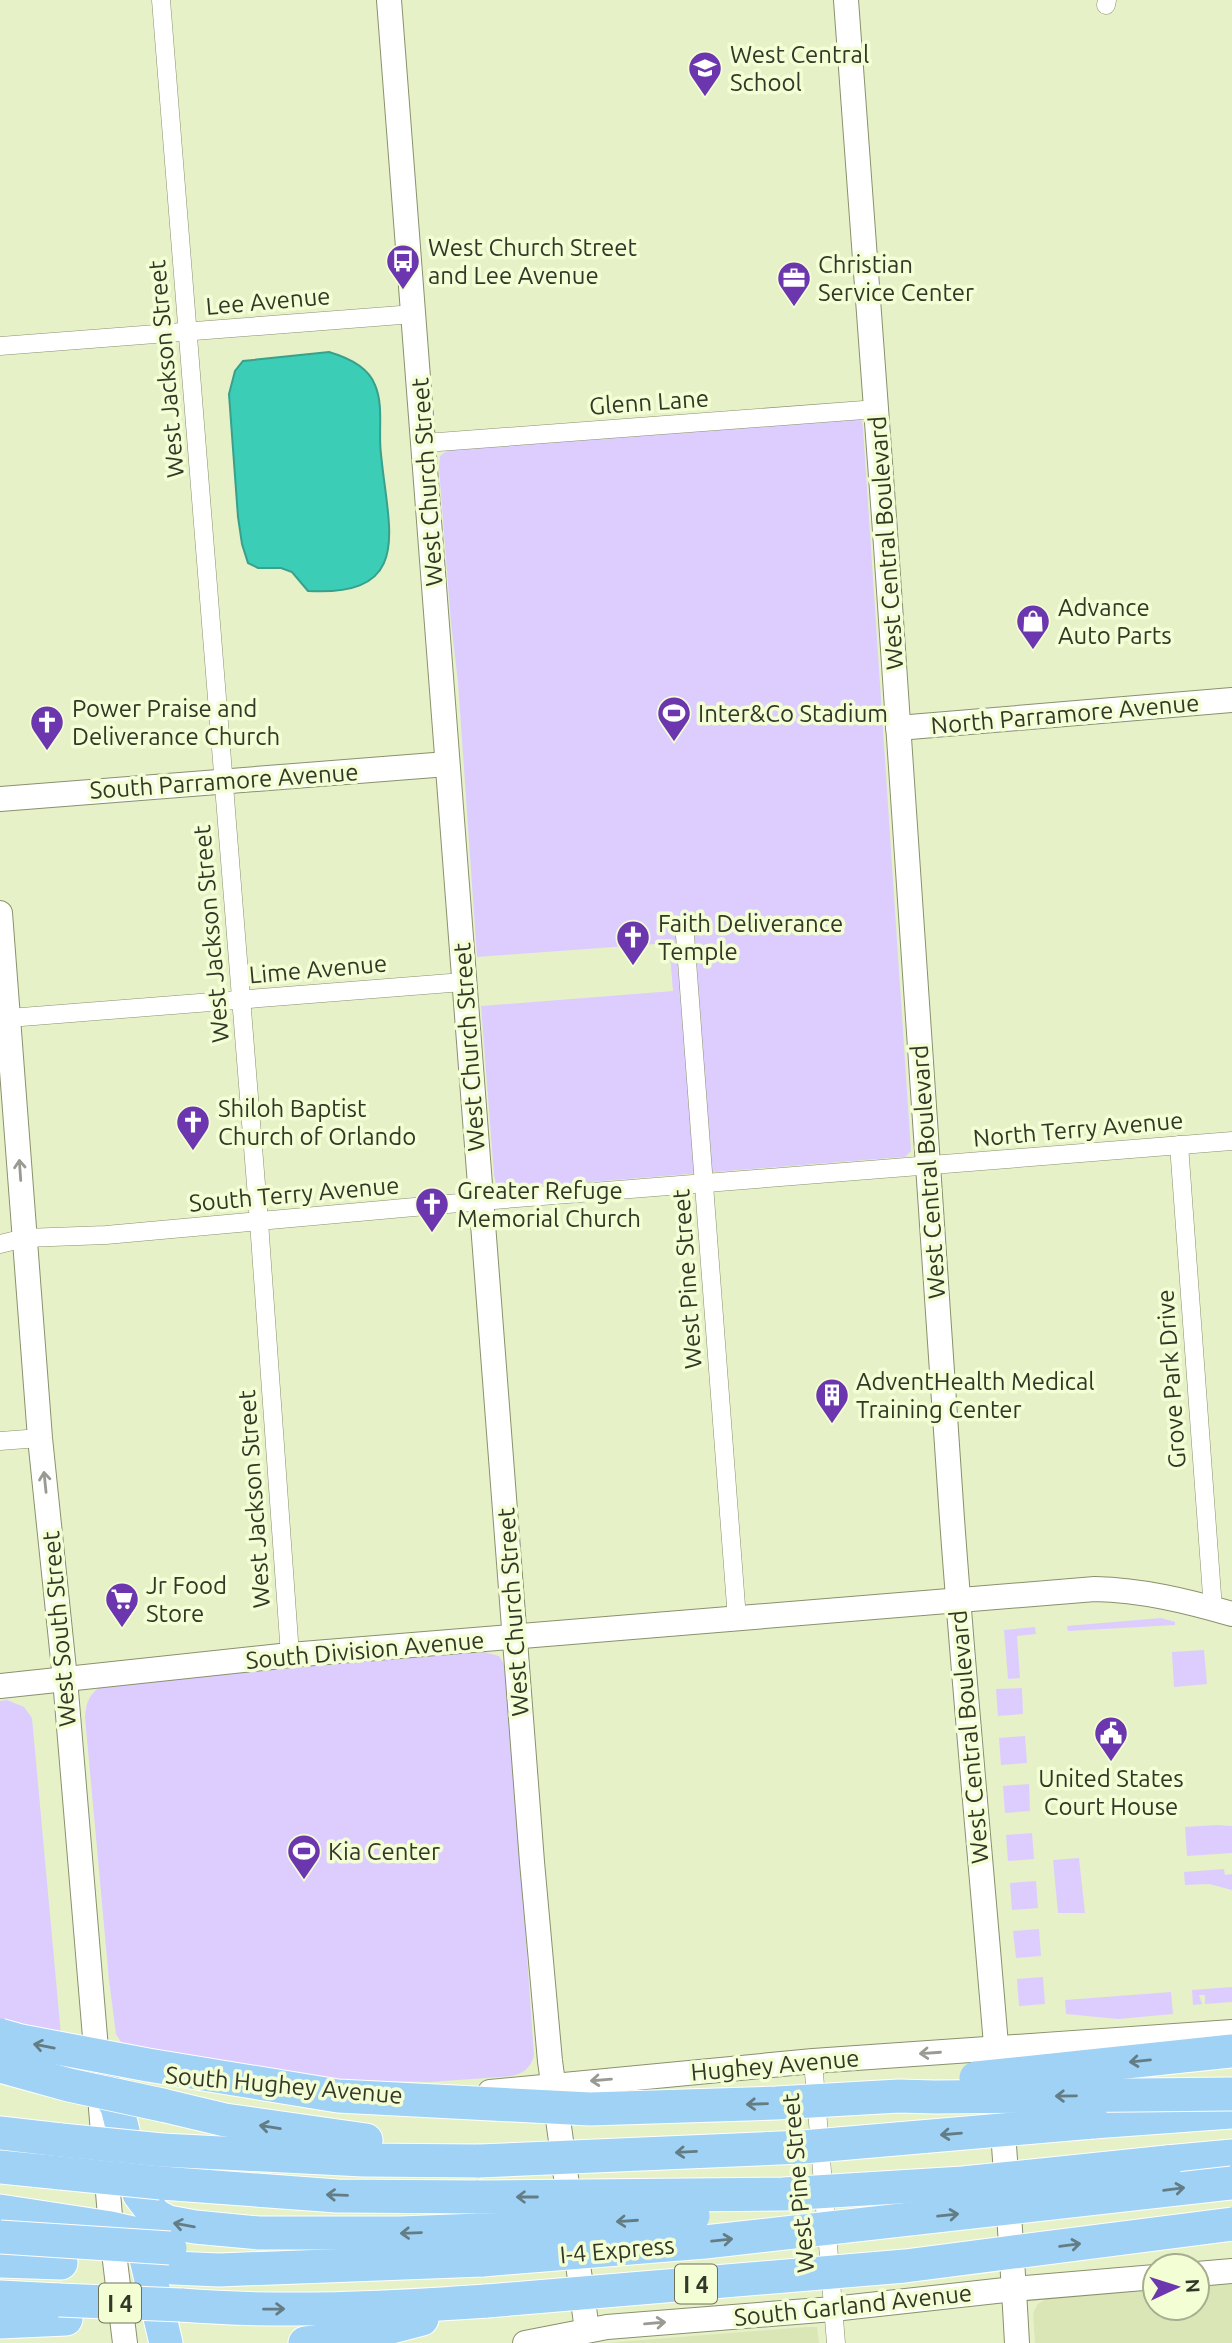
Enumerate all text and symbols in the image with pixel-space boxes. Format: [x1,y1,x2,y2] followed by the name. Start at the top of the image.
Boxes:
[730,41,869,96] place label: West Central School
[686,49,724,98] school or university icon: West Central School
[428,234,638,289] place label: West Church Street and Lee Avenue
[384,242,422,291] bus stop icon: West Church Street and Lee Avenue
[818,251,974,306] place label: Christian Service Center
[143,258,189,479] street label: West Jackson Street
[775,259,813,308] office icon: Christian Service Center
[205,282,331,320] street label: Lee Avenue
[406,376,448,587] street label: West Church Street
[588,384,710,420] street label: Glenn Lane
[864,415,908,671] street label: West Central Boulevard
[1058,594,1172,649] place label: Advance Auto Parts
[1014,602,1052,651] shop icon: Advance Auto Parts
[930,689,1200,739] street label: North Parramore Avenue
[655,694,693,743] sports icon: Inter&Co Stadium
[72,695,280,750] place label: Power Praise and Deliverance Church
[698,700,888,727] place label: Inter&Co Stadium
[28,703,66,752] church icon: Power Praise and Deliverance Church
[89,758,359,804] street label: South Parramore Avenue
[188,823,234,1044] street label: West Jackson Street
[658,910,843,965] place label: Faith Deliverance Temple
[614,918,652,967] church icon: Faith Deliverance Temple
[448,941,490,1152] street label: West Church Street
[248,950,388,988] street label: Lime Avenue
[906,1044,950,1300] street label: West Central Boulevard
[218,1095,416,1150] place label: Shiloh Baptist Church of Orlando
[174,1103,212,1152] church icon: Shiloh Baptist Church of Orlando
[972,1106,1184,1152] street label: North Terry Avenue
[13,1159,26,1182] one-way arrow
[188,1171,400,1217] street label: South Terry Avenue
[457,1177,641,1232] place label: Greater Refuge Memorial Church
[413,1185,451,1234] church icon: Greater Refuge Memorial Church
[667,1188,707,1370] street label: West Pine Street
[1151,1289,1191,1469] street label: Grove Park Drive
[856,1368,1095,1423] place label: AdventHealth Medical Training Center
[813,1376,851,1425] building icon: AdventHealth Medical Training Center
[233,1389,275,1609] street label: West Jackson Street
[38,1471,51,1494] one-way arrow
[492,1506,534,1717] street label: West Church Street
[37,1529,81,1728] street label: West South Street
[146,1572,227,1627] place label: Jr Food Store
[103,1580,141,1629] supermarket icon: Jr Food Store
[944,1609,994,1865] street label: West Central Boulevard
[244,1626,486,1674] street label: South Division Avenue
[1092,1714,1130,1763] public building icon: United States Court House
[1038,1765,1184,1820] place label: United States Court House
[285,1832,323,1881] sports icon: Kia Center
[328,1838,440,1865] place label: Kia Center
[33,2038,56,2052] one-way arrow
[690,2044,860,2086] street label: Hughey Avenue
[919,2047,942,2060] one-way arrow
[1129,2055,1152,2068] one-way arrow
[164,2061,404,2109] street label: South Hughey Avenue
[590,2074,612,2087] one-way arrow
[1055,2089,1078,2103] one-way arrow
[777,2092,819,2274] street label: West Pine Street
[746,2097,769,2111] one-way arrow
[259,2120,282,2133] one-way arrow
[941,2128,963,2141] one-way arrow
[675,2146,698,2159] one-way arrow
[1162,2183,1185,2196] one-way arrow
[326,2189,349,2202] one-way arrow
[516,2190,539,2204] one-way arrow
[936,2208,959,2221] one-way arrow
[617,2215,639,2228] one-way arrow
[173,2218,196,2231] one-way arrow
[399,2226,422,2240] one-way arrow
[558,2232,676,2268] street label: I-4 Express
[710,2234,732,2247] one-way arrow
[1058,2239,1080,2252] one-way arrow
[1141,2252,1211,2322] north arrow
[675,2264,717,2304] road number: I 4
[1181,2278,1204,2294] text: N
[733,2279,973,2331] street label: South Garland Avenue
[99,2284,141,2322] road number: I 4
[262,2302,285,2315] one-way arrow
[643,2316,666,2329] one-way arrow

